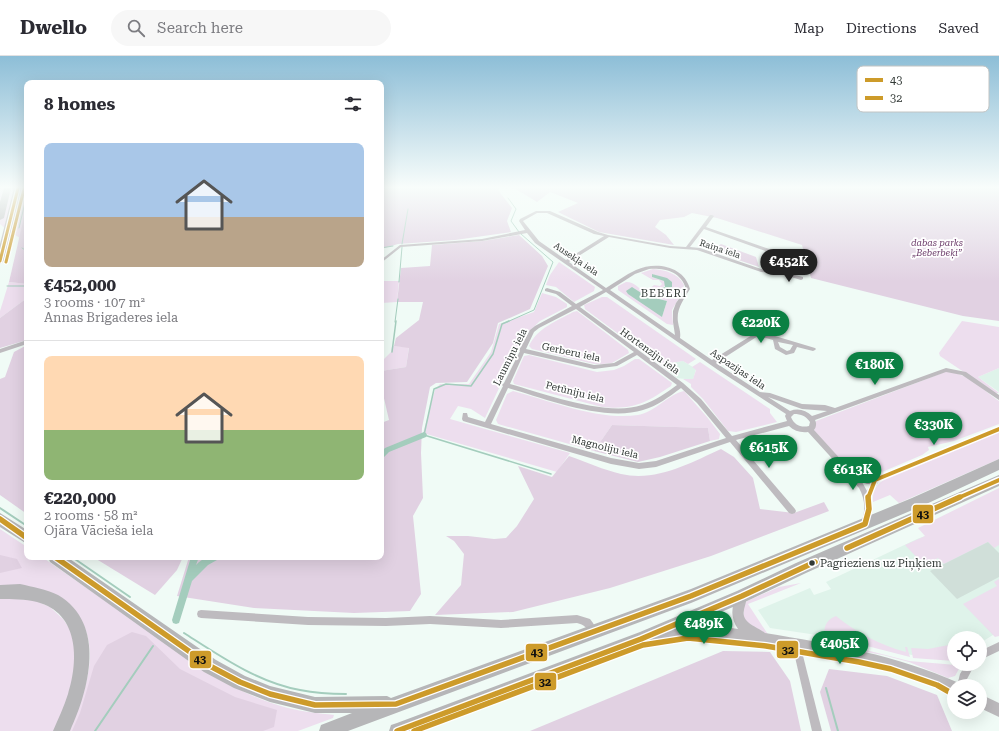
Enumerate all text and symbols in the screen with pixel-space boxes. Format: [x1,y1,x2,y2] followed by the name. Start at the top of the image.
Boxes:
[111,10,391,46] search box
[20,16,87,39] text: Dwello
[125,17,147,39] icon: search
[157,19,243,37] text: Search here
[794,20,824,36] text: Map
[846,20,916,36] text: Directions
[938,20,979,36] text: Saved
[857,66,989,112] legend
[890,74,902,87] text: 43
[890,92,902,105] text: 32
[342,93,364,115] icon: filters
[44,94,115,114] text: 8 homes
[168,169,240,241] icon: home
[698,238,742,262] street label: Raiņa iela
[911,238,963,260] park label: dabas parks „Beberbeķi”
[551,240,600,279] street label: Ausekļa iela
[761,249,817,283] pin: €452K
[769,254,809,269] text: €452K
[44,275,116,295] text: €452,000
[641,287,687,300] district label: BEBERI
[44,295,145,310] text: 3 rooms · 107 m²
[44,310,178,325] text: Annas Brigaderes iela
[733,310,789,344] pin: €220K
[741,315,781,330] text: €220K
[491,326,531,388] street label: Laumiņu iela
[618,326,682,377] street label: Hortenziju iela
[541,340,602,364] street label: Gerberu iela
[708,346,768,392] street label: Aspazijas iela
[847,352,903,386] pin: €180K
[855,357,895,372] text: €180K
[544,379,606,405] street label: Petūniju iela
[168,382,240,454] icon: home
[906,412,962,446] pin: €330K
[914,417,954,432] text: €330K
[571,433,640,461] street label: Magnoliju iela
[741,435,797,469] pin: €615K
[749,440,789,455] text: €615K
[825,457,881,491] pin: €613K
[833,462,873,477] text: €613K
[44,488,116,508] text: €220,000
[912,504,934,524] line badge: 43
[44,508,138,523] text: 2 rooms · 58 m²
[917,508,929,521] text: 43
[44,523,153,538] text: Ojāra Vācieša iela
[820,557,942,571] place label: Pagrieziens uz Piņķiem
[807,558,817,568] marker: Pagrieziens uz Piņķiem
[676,611,732,645] pin: €489K
[684,616,724,631] text: €489K
[812,631,868,665] pin: €405K
[947,631,987,719] map controls
[947,631,987,671] button: locate
[820,636,860,651] text: €405K
[776,640,799,659] line badge: 32
[525,643,548,662] line badge: 43
[782,644,794,657] text: 32
[531,646,543,659] text: 43
[189,650,212,669] line badge: 43
[194,653,206,666] text: 43
[534,672,557,691] line badge: 32
[539,676,551,689] text: 32
[947,679,987,719] button: layers

